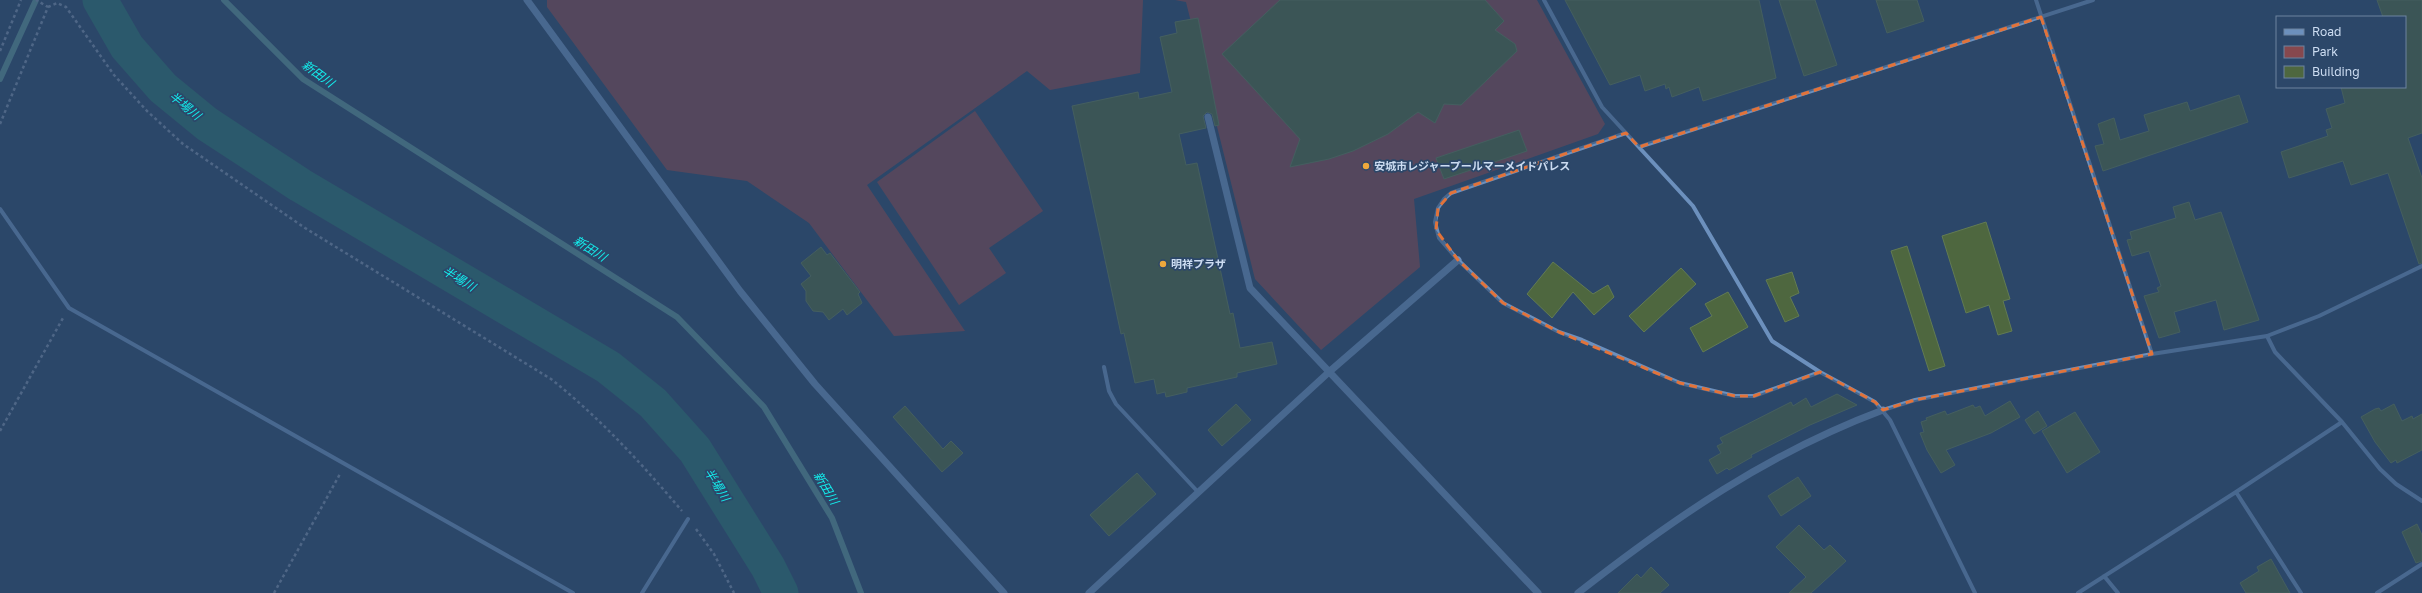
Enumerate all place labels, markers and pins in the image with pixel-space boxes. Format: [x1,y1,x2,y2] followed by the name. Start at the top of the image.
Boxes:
[1374,159,1570,172] place label: 安城市レジャープールマーメイドパレス
[1361,161,1371,171] marker: 安城市レジャープールマーメイドパレス
[1171,257,1226,270] place label: 明祥プラザ
[1158,259,1168,269] marker: 明祥プラザ

